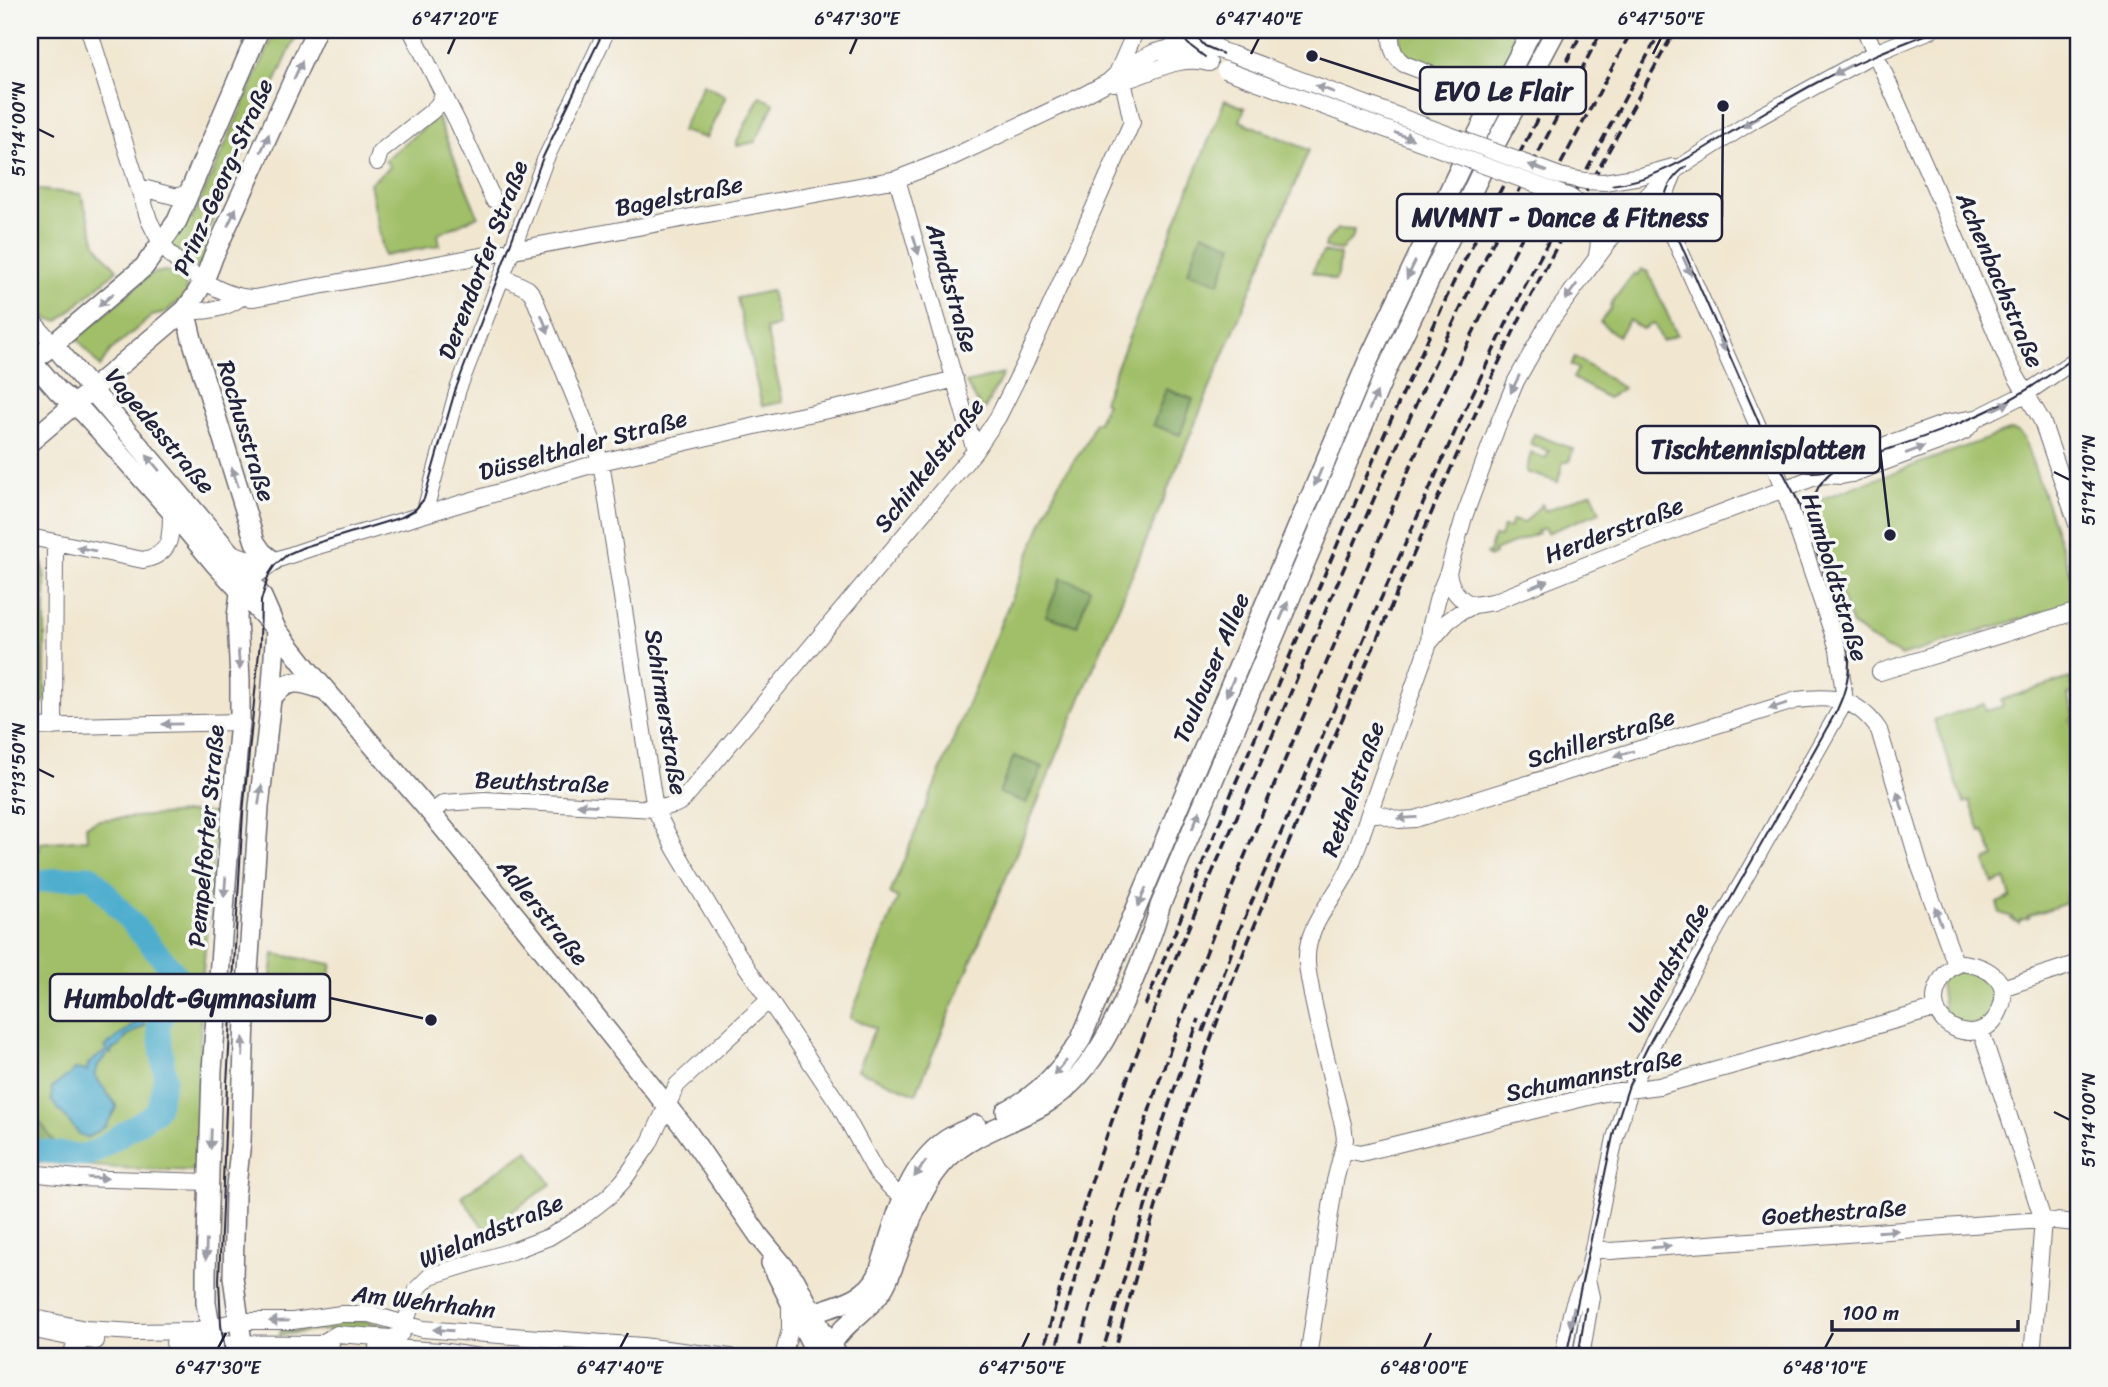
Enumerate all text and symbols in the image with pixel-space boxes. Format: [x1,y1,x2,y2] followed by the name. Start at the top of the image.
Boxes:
[412,3,499,35] text: 6°47'20"E
[815,3,900,35] text: 6°47'30"E
[1216,3,1303,35] text: 6°47'40"E
[1618,3,1705,35] text: 6°47'50"E
[292,60,304,80] one-way arrow
[1833,64,1852,76] one-way arrow
[1420,67,1586,114] callout: EVO Le Flair
[1434,68,1574,114] text: EVO Le Flair
[161,72,285,282] street label: Prinz-Georg-Straße
[3,81,35,176] text: 51°14'00"N
[1314,83,1335,94] one-way arrow
[1741,116,1760,128] one-way arrow
[1393,131,1414,142] one-way arrow
[259,133,271,153] one-way arrow
[426,154,540,366] street label: Derendorfer Straße
[1528,162,1549,173] one-way arrow
[611,163,747,229] street label: Bagelstraße
[1944,184,2056,375] street label: Achenbachstraße
[1397,194,1722,241] callout: MVMNT - Dance & Fitness
[1411,194,1709,240] text: MVMNT - Dance & Fitness
[226,207,238,227] one-way arrow
[913,217,991,358] street label: Arndtstraße
[911,234,921,255] one-way arrow
[1682,256,1693,277] one-way arrow
[1405,260,1416,280] one-way arrow
[1564,283,1578,301] one-way arrow
[98,292,115,307] one-way arrow
[540,314,551,335] one-way arrow
[1715,332,1727,352] one-way arrow
[205,355,287,507] street label: Rochusstraße
[94,358,226,504] street label: Vagedesstraße
[1509,374,1521,394] one-way arrow
[862,388,996,542] street label: Schinkelstraße
[1367,391,1379,411] one-way arrow
[474,397,692,493] street label: Düsselthaler Straße
[1991,401,2011,412] one-way arrow
[1637,426,1880,473] callout: Tischtennisplatten
[1650,426,1866,472] text: Tischtennisplatten
[2073,434,2105,526] text: 51°14'10"N
[1904,445,1925,456] one-way arrow
[146,454,161,472] one-way arrow
[229,466,239,487] one-way arrow
[1312,467,1323,488] one-way arrow
[1538,484,1690,576] street label: Herderstraße
[1789,487,1881,667] street label: Humboldtstraße
[75,543,97,554] one-way arrow
[1528,579,1549,590] one-way arrow
[1160,586,1262,750] street label: Toulouser Allee
[1279,600,1290,621] one-way arrow
[632,626,700,798] street label: Schirmerstraße
[234,650,245,672] one-way arrow
[1224,677,1236,697] one-way arrow
[1522,696,1680,780] street label: Schillerstraße
[1767,701,1788,712] one-way arrow
[1309,715,1397,863] street label: Rethelstraße
[161,719,183,730] one-way arrow
[3,722,35,816] text: 51°13'50"N
[175,723,237,949] street label: Pempelforter Straße
[1614,750,1635,760] one-way arrow
[474,759,610,805] street label: Beuthstraße
[255,784,266,806] one-way arrow
[1895,791,1905,812] one-way arrow
[575,800,597,811] one-way arrow
[1191,810,1202,831] one-way arrow
[1396,813,1418,824] one-way arrow
[485,848,600,976] street label: Adlerstraße
[220,876,231,898] one-way arrow
[1136,887,1148,907] one-way arrow
[1615,895,1721,1041] street label: Uhlandstraße
[1932,905,1943,926] one-way arrow
[50,974,330,1021] callout: Humboldt-Gymnasium
[64,975,316,1021] text: Humboldt-Gymnasium
[238,1036,249,1058] one-way arrow
[1502,1036,1686,1114] street label: Schumannstraße
[1053,1060,1068,1077] one-way arrow
[2073,1072,2105,1167] text: 51°14'00"N
[206,1128,217,1150] one-way arrow
[913,1160,927,1178] one-way arrow
[87,1173,109,1184] one-way arrow
[412,1182,570,1280] street label: Wielandstraße
[1760,1186,1908,1238] street label: Goethestraße
[1877,1225,1899,1236] one-way arrow
[201,1239,212,1261] one-way arrow
[1650,1241,1672,1252] one-way arrow
[349,1272,498,1332] street label: Am Wehrhahn
[1832,1289,2017,1333] scale bar
[1842,1294,1899,1332] text: 100 m
[1566,1306,1577,1328] one-way arrow
[268,1315,290,1327] one-way arrow
[432,1324,454,1335] one-way arrow
[176,1352,261,1384] text: 6°47'30"E
[577,1352,664,1384] text: 6°47'40"E
[979,1352,1066,1384] text: 6°47'50"E
[1381,1352,1468,1384] text: 6°48'00"E
[1783,1352,1868,1384] text: 6°48'10"E

